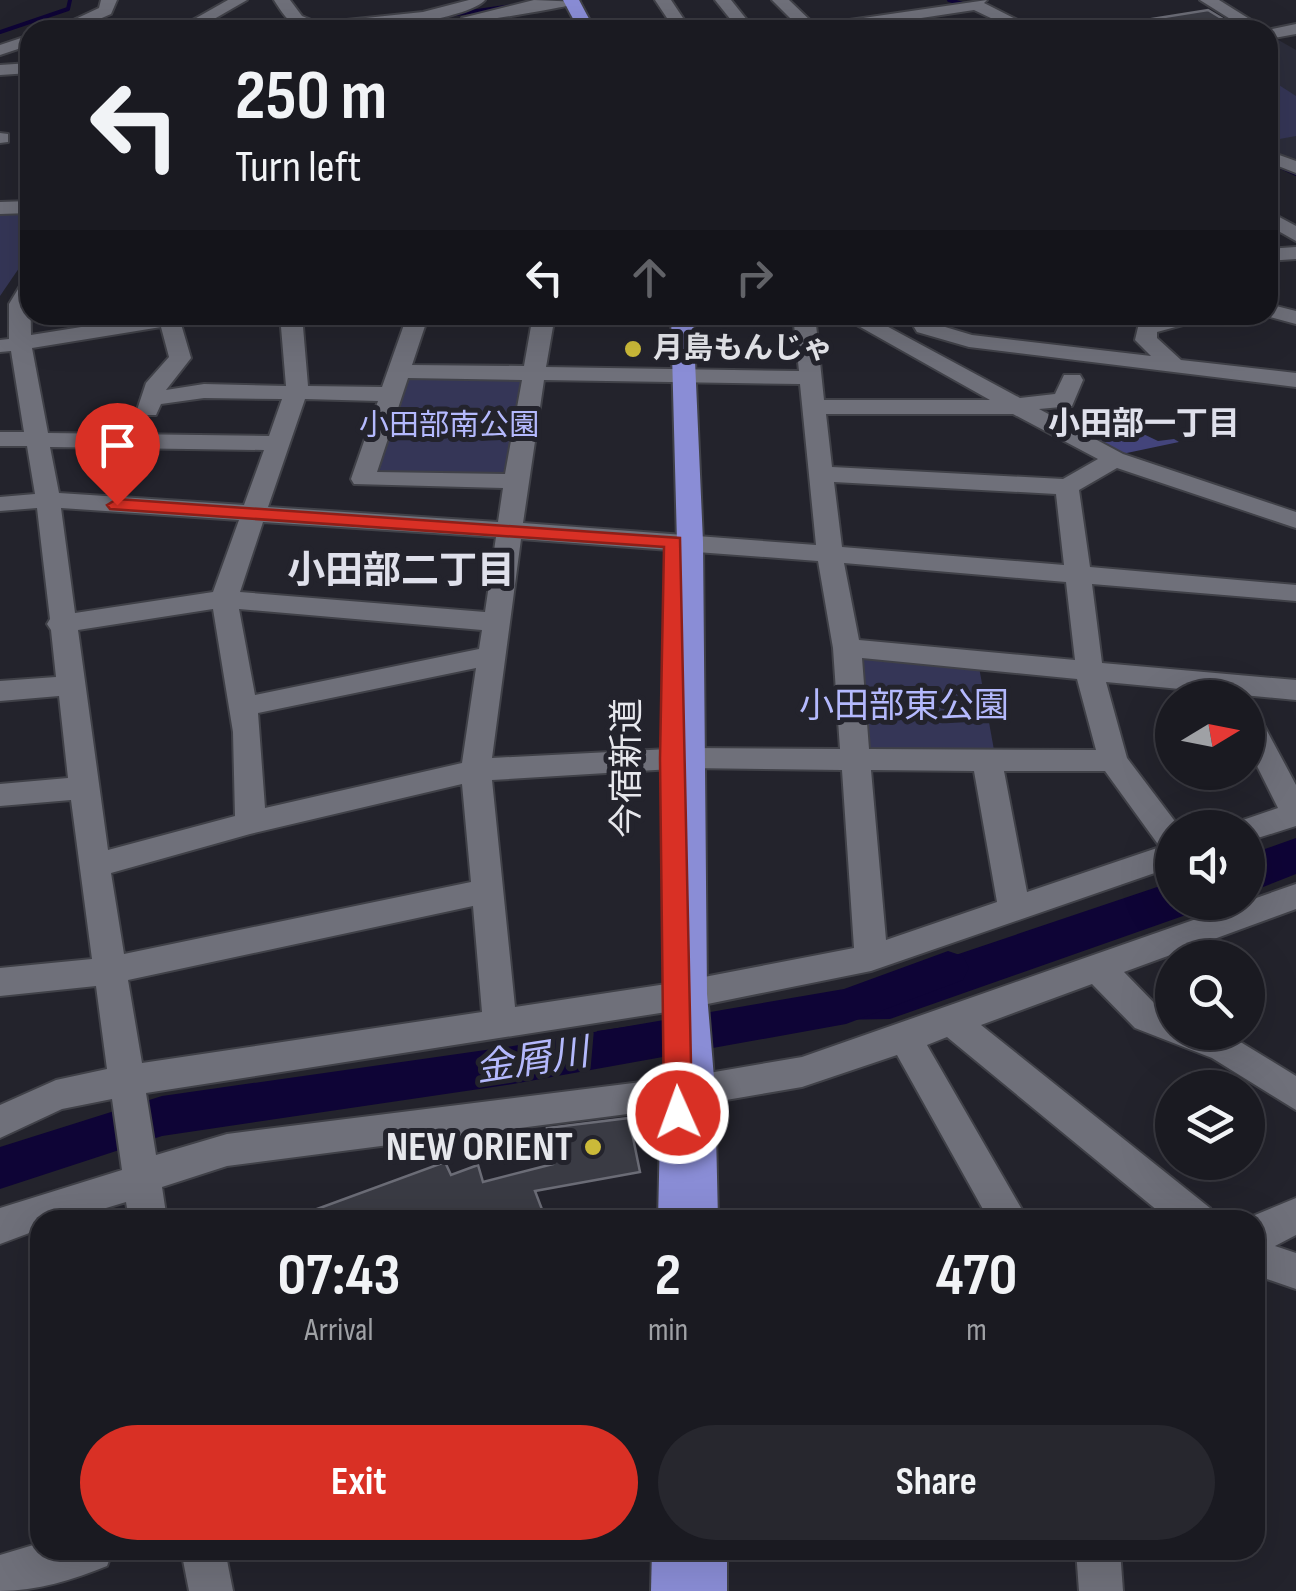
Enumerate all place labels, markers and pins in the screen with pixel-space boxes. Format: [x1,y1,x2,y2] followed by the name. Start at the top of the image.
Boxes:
[653,331,833,367] place label: 月島もんじゃ
[622,338,644,360] marker: 月島もんじゃ
[75,403,160,506] pin
[386,1122,573,1173] place label: NEW ORIENT
[582,1136,604,1158] marker: NEW ORIENT

